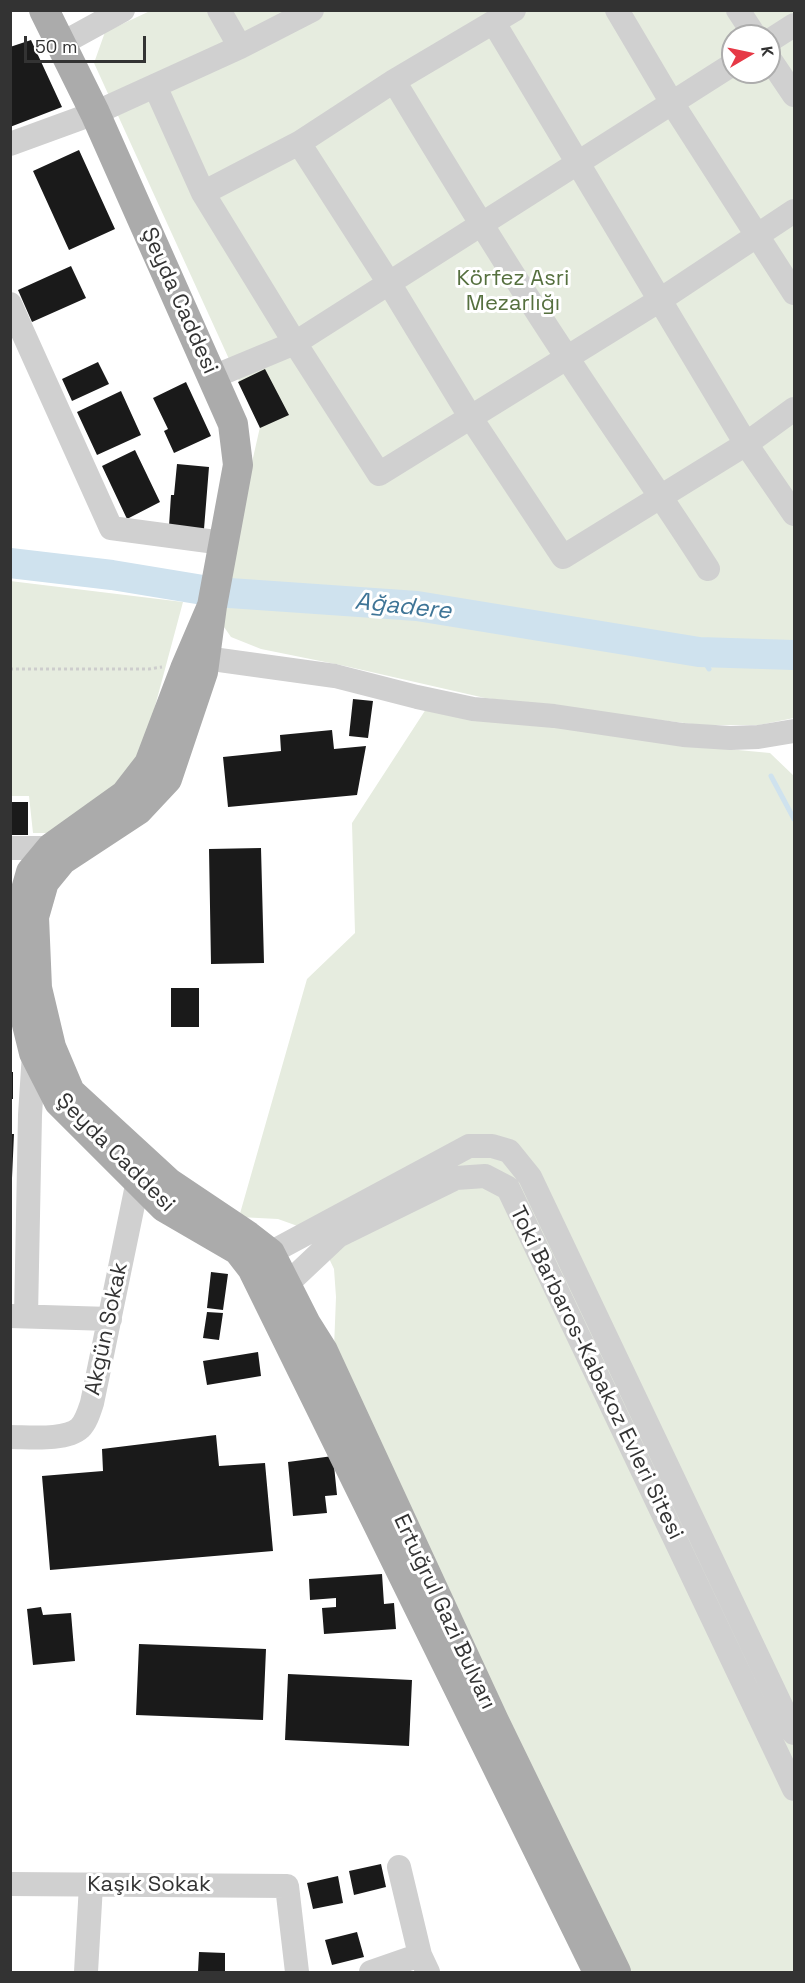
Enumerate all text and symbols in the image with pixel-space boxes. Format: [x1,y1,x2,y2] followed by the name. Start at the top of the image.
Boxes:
[27,24,148,62] scale bar
[721,24,781,84] north arrow
[35,35,77,58] text: 50 m
[756,45,778,58] text: K
[135,224,223,378] street label: Şeyda Caddesi
[457,266,569,318] park label: Körfez Asri Mezarlığı
[354,588,452,626] water label: Ağadere
[50,1088,180,1218] street label: Şeyda Caddesi
[504,1202,688,1544] street label: Toki Barbaros-Kabakoz Evleri Sitesi
[80,1260,134,1398] street label: Akgün Sokak
[387,1510,501,1714] street label: Ertuğrul Gazi Bulvarı
[87,1872,211,1898] street label: Kaşık Sokak

